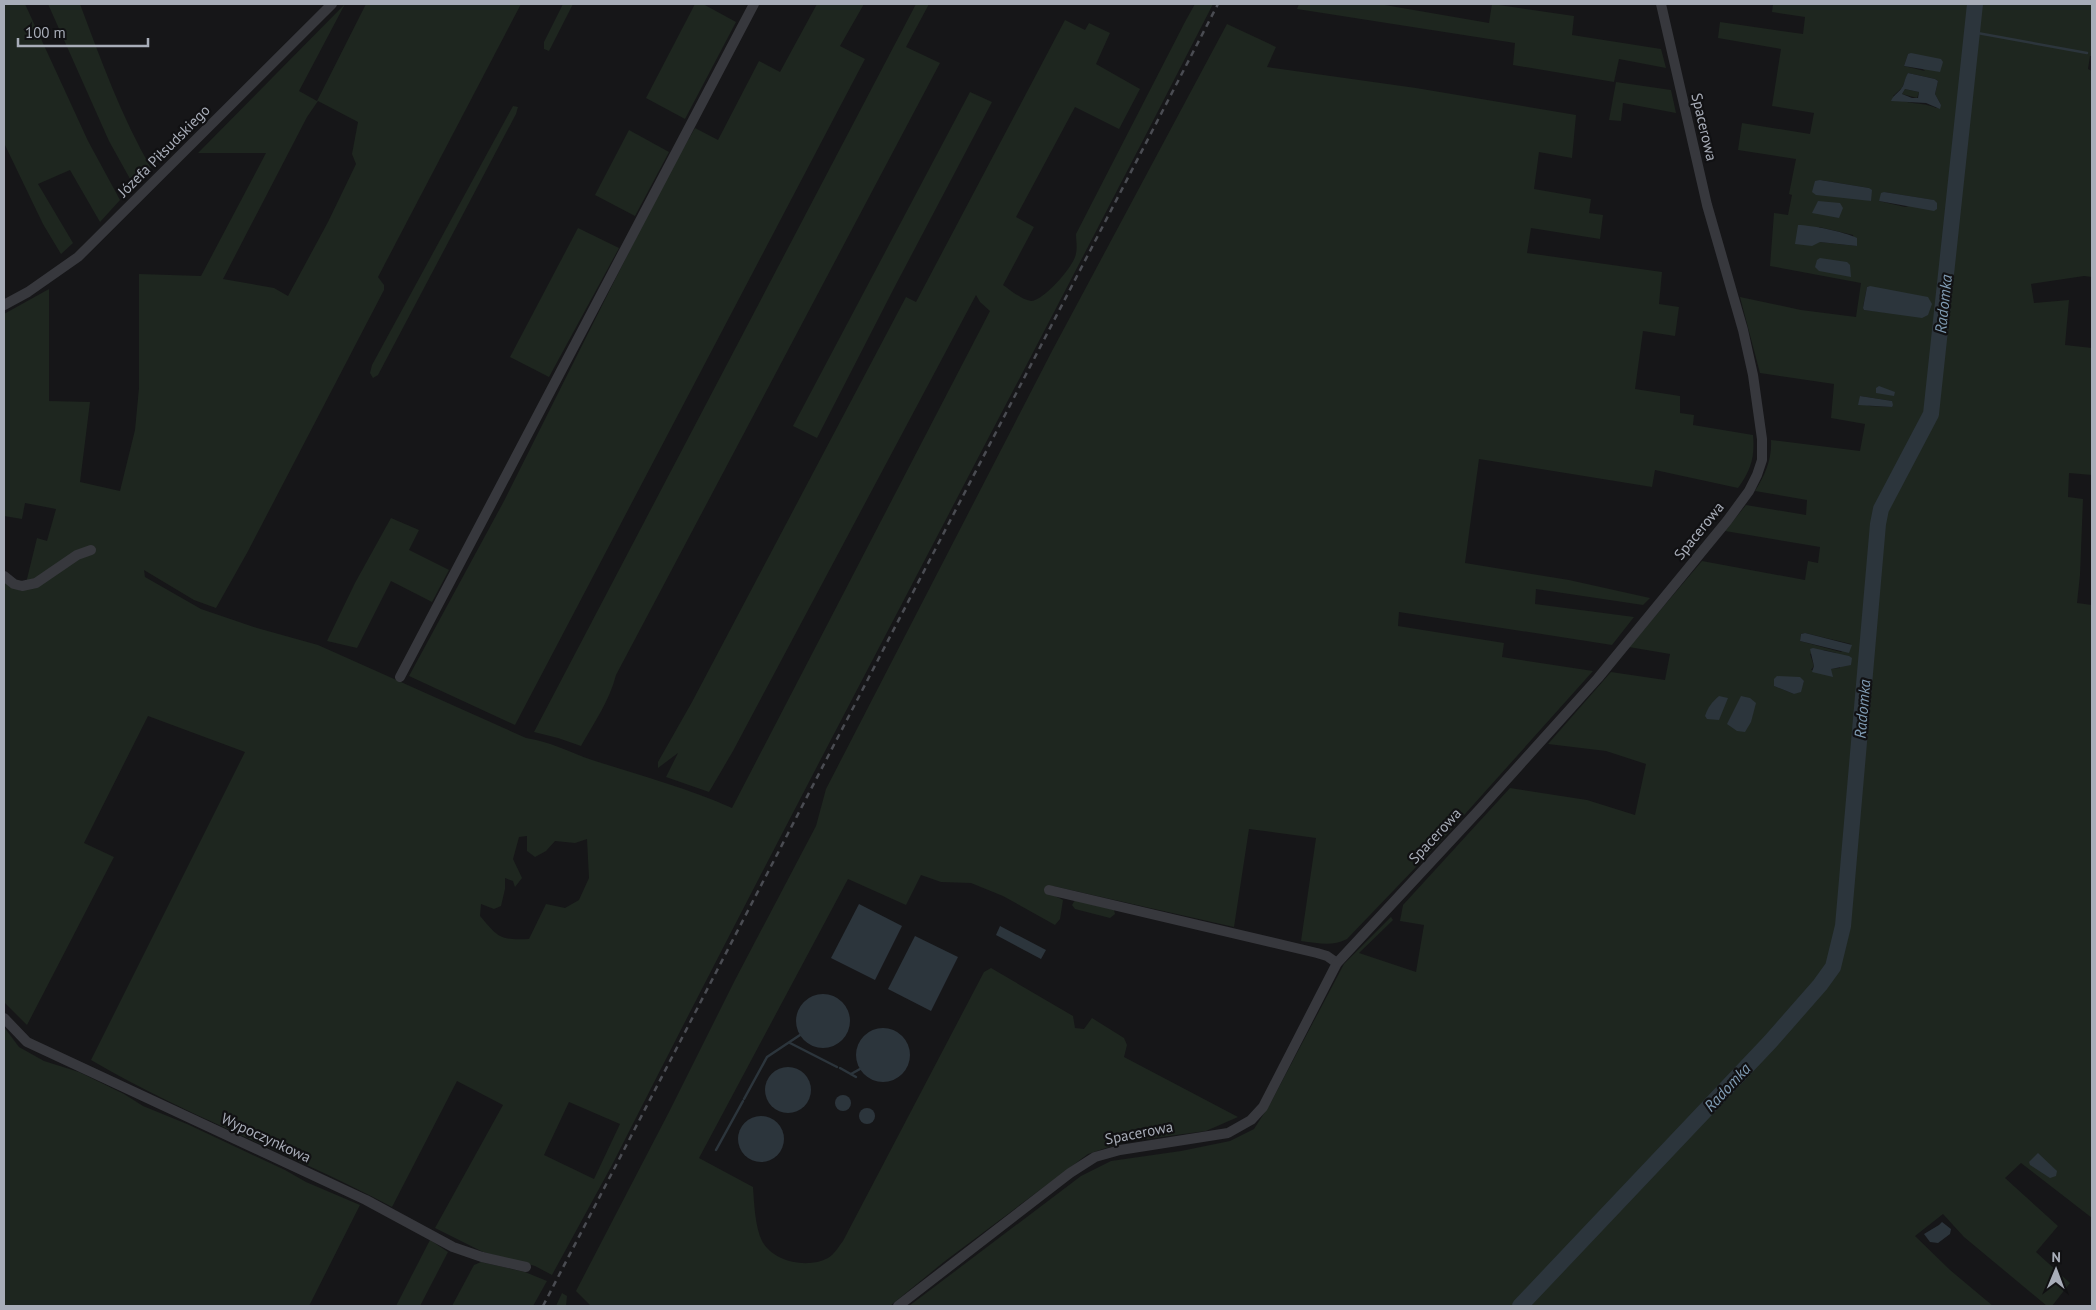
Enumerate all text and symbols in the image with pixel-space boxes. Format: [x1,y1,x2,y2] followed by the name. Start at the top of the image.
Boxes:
[18,15,148,47] scale bar
[25,23,66,42] text: 100 m
[1687,91,1722,163] street label: Spacerowa
[113,101,214,201] street label: Józefa Piłsudskiego
[1930,273,1956,334] water label: Radomka
[1670,498,1728,563] street label: Spacerowa
[1849,678,1875,739] water label: Radomka
[1404,804,1465,867] street label: Spacerowa
[1700,1058,1755,1115] water label: Radomka
[218,1108,314,1167] street label: Wypoczynkowa
[1103,1117,1175,1148] street label: Spacerowa
[2031,1245,2081,1295] north arrow
[2051,1248,2061,1266] text: N

